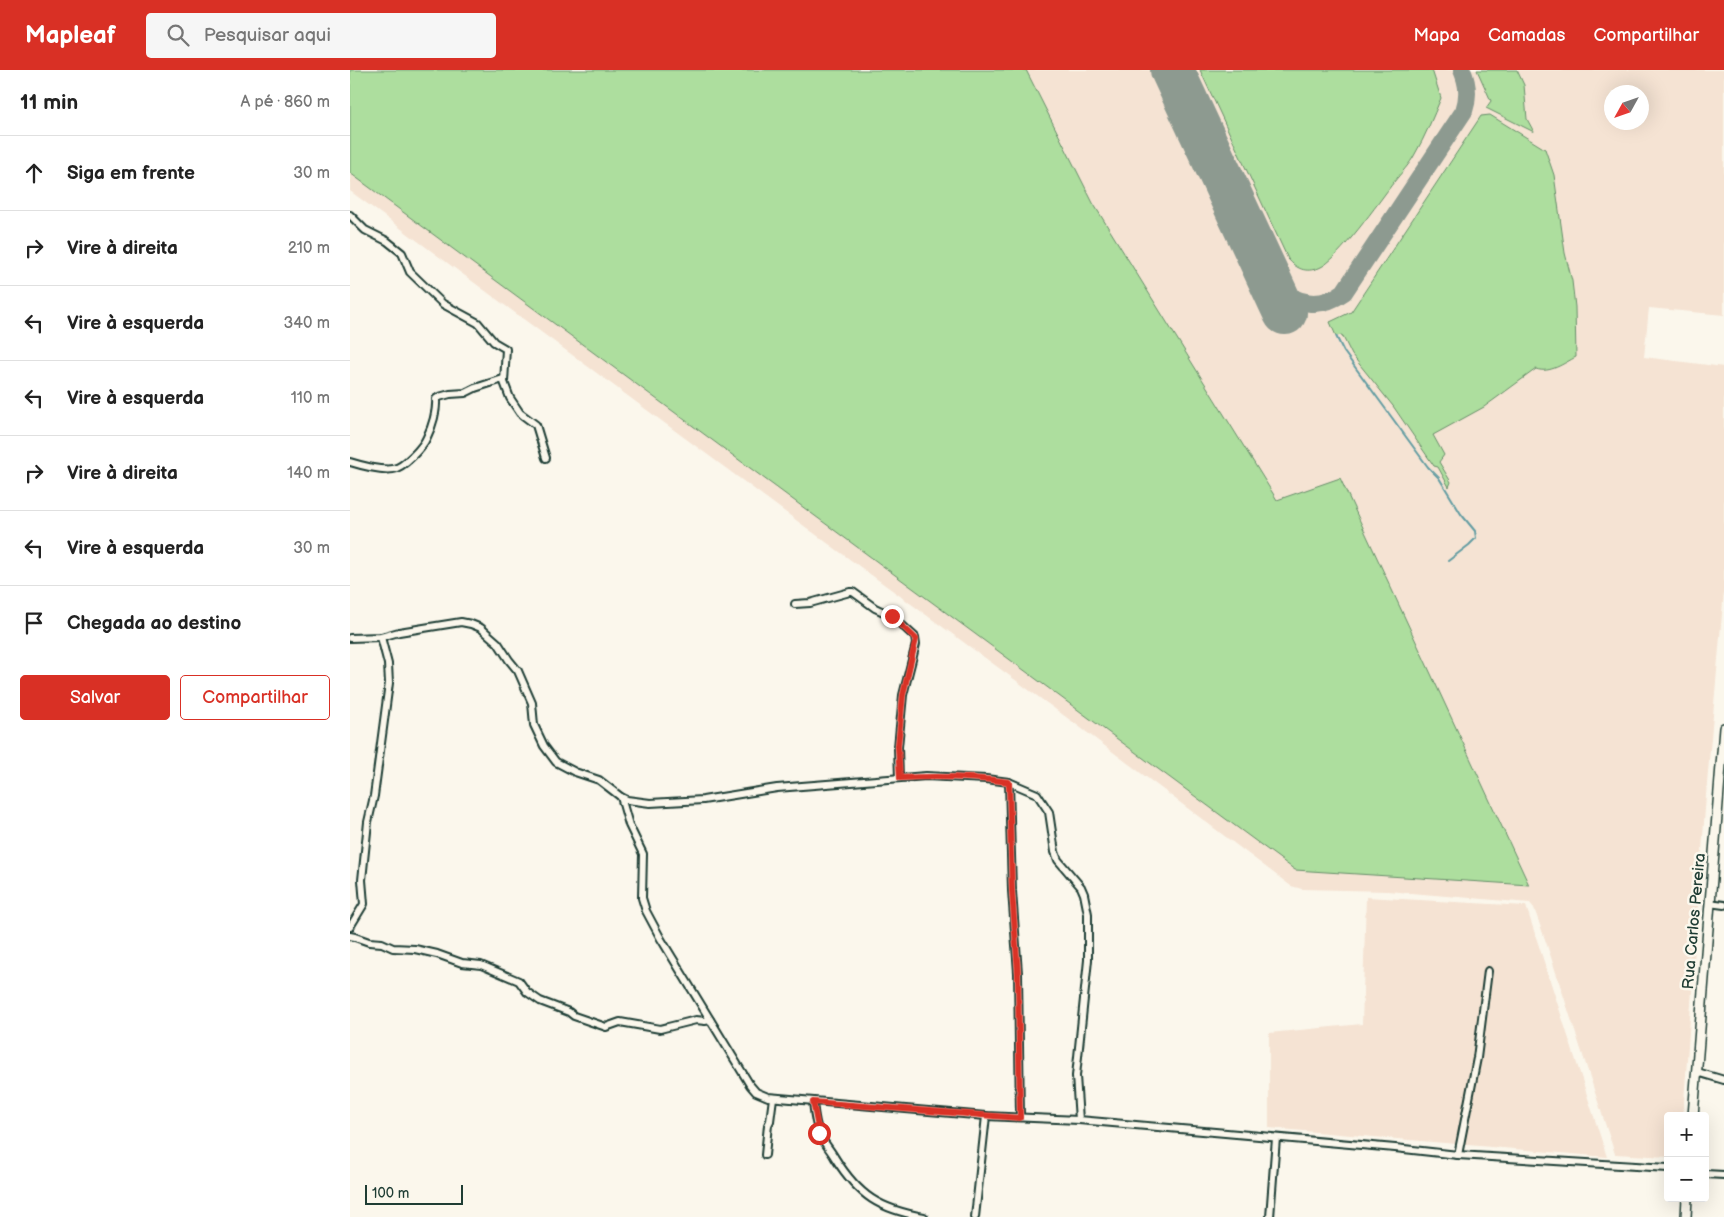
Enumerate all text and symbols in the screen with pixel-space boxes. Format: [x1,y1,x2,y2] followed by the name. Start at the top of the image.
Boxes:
[146,13,496,58] search box
[25,21,116,50] text: Mapleaf
[164,21,192,49] icon: search
[204,24,331,47] text: Pesquisar aqui
[1414,25,1460,46] text: Mapa
[1488,25,1565,46] text: Camadas
[1593,25,1699,46] text: Compartilhar
[1604,85,1649,130] north arrow
[20,90,78,115] text: 11 min
[240,93,330,112] text: A pé · 860 m
[20,159,48,187] icon: ahead
[67,162,195,185] text: Siga em frente
[293,164,330,183] text: 30 m
[20,234,48,262] icon: right
[67,237,178,260] text: Vire à direita
[288,239,330,258] text: 210 m
[20,309,48,337] icon: left
[67,312,204,335] text: Vire à esquerda
[283,314,330,333] text: 340 m
[20,384,48,412] icon: left
[67,387,204,410] text: Vire à esquerda
[291,389,330,408] text: 110 m
[20,459,48,487] icon: right
[67,462,178,485] text: Vire à direita
[287,464,330,483] text: 140 m
[20,534,48,562] icon: left
[67,537,204,560] text: Vire à esquerda
[293,539,330,558] text: 30 m
[881,605,904,628] route end
[20,609,48,637] icon: arrive
[67,612,241,635] text: Chegada ao destino
[20,675,170,720] button: Salvar
[180,675,330,720] button: Compartilhar
[1679,852,1710,990] street label: Rua Carlos Pereira
[1664,1112,1709,1202] map controls
[1664,1112,1709,1157] button: +
[808,1122,831,1145] route start
[1664,1157,1709,1202] button: −
[365,1182,462,1205] scale bar
[372,1185,409,1202] text: 100 m

